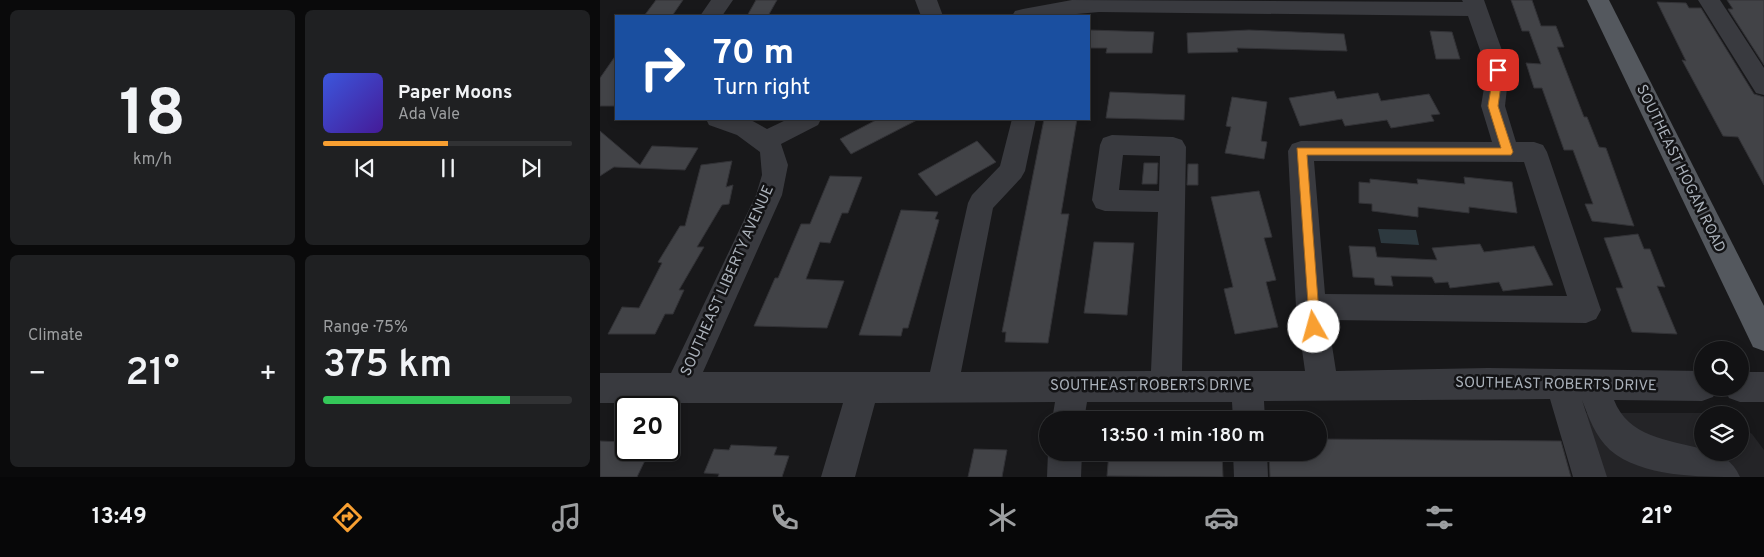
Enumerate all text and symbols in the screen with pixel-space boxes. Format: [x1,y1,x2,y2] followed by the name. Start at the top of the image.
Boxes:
[713,32,794,76] text: 70 m
[630,35,695,100] icon: right
[1477,49,1519,91] pin
[1484,56,1512,84] icon: arrive
[713,75,810,102] text: Turn right
[119,76,186,158] text: 18
[398,81,512,105] text: Paper Moons
[1631,82,1729,256] street label: SOUTHEAST HOGAN ROAD
[398,105,460,125] text: Ada Vale
[133,150,172,170] text: km/h
[351,154,379,182] icon: previous
[434,154,462,182] icon: pause
[517,154,545,182] icon: next
[677,182,779,380] street label: SOUTHEAST LIBERTY AVENUE
[1287,300,1339,352] position arrow
[323,318,408,338] text: Range · 75%
[28,326,83,346] text: Climate
[1694,341,1749,461] map controls
[1694,341,1749,396] button: search
[323,342,452,391] text: 375 km
[126,350,179,399] text: 21°
[28,357,46,393] text: −
[259,357,277,393] text: +
[1455,374,1657,396] street label: SOUTHEAST ROBERTS DRIVE
[1050,377,1252,396] street label: SOUTHEAST ROBERTS DRIVE
[615,396,680,461] speed limit sign: 20
[1694,406,1749,461] button: layers
[1101,424,1265,448] text: 13:50 · 1 min · 180 m
[330,500,365,535] icon: directions
[549,500,584,535] icon: music
[767,500,802,535] icon: phone
[985,500,1020,535] icon: climate
[1204,500,1239,535] icon: car
[1422,500,1457,535] icon: filters
[92,504,147,531] text: 13:49
[1641,504,1672,531] text: 21°

